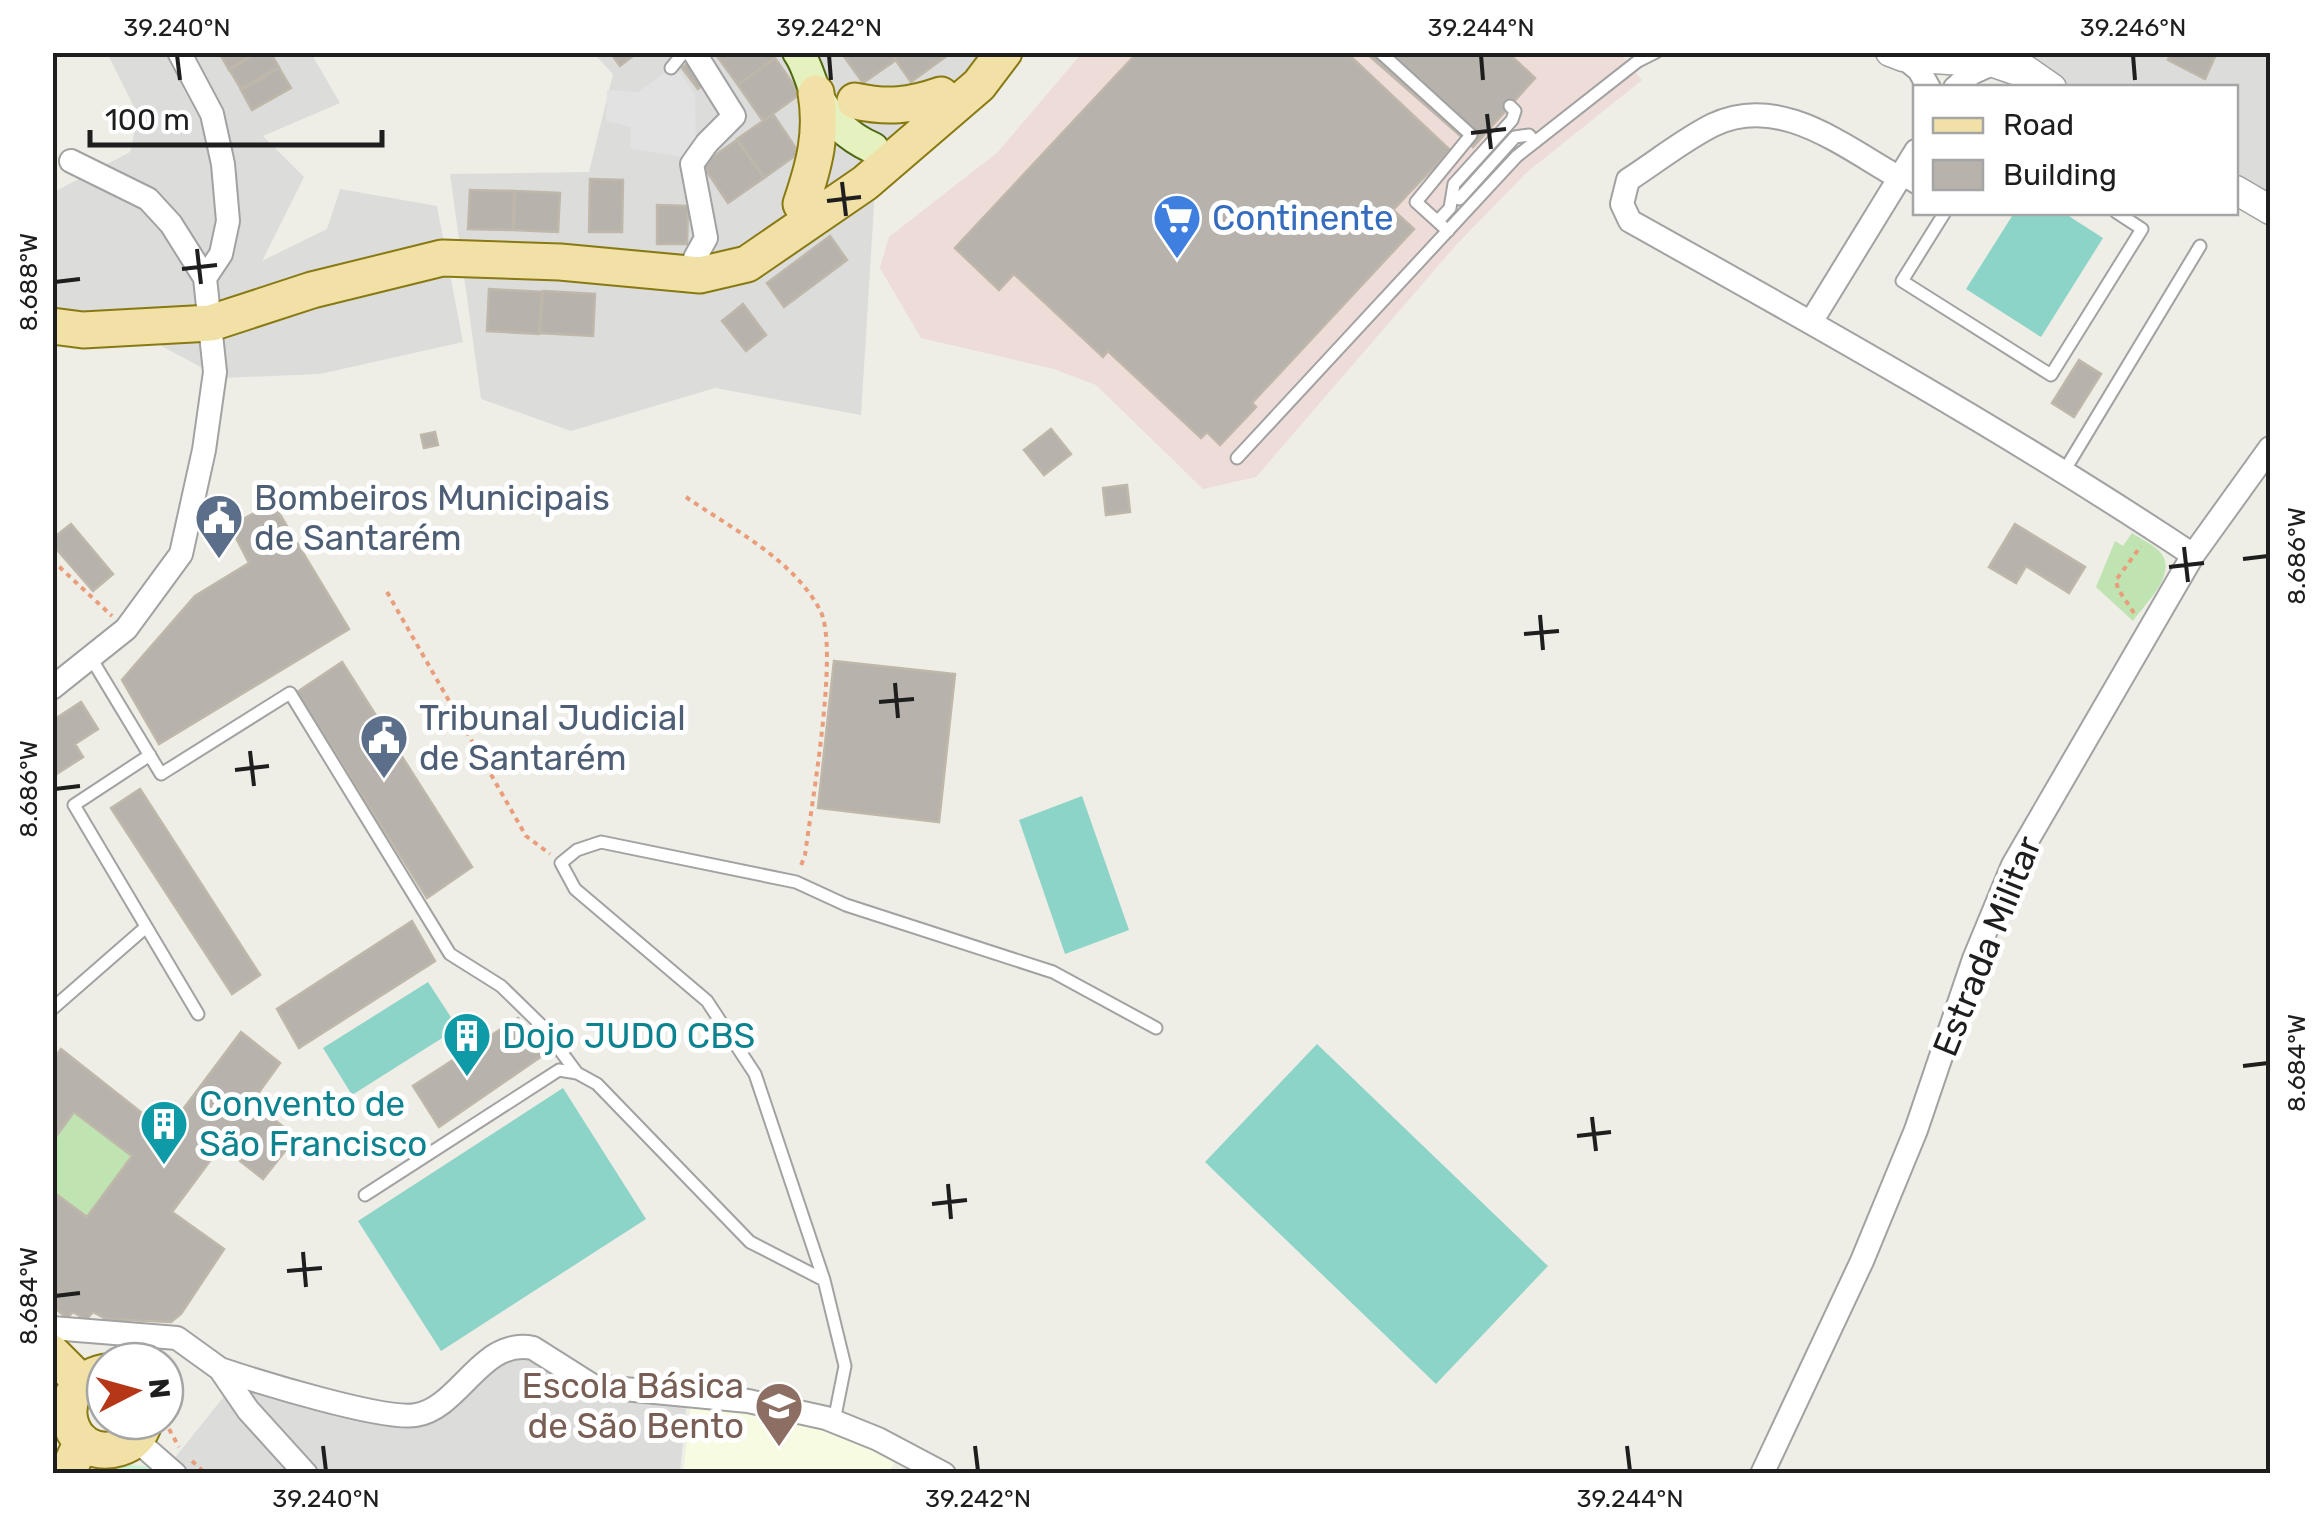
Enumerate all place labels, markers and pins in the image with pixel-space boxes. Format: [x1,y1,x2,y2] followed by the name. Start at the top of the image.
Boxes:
[1151,192,1203,260] supermarket icon: Continente
[1212,197,1394,239] place label: Continente
[254,477,610,559] place label: Bombeiros Municipais de Santarém
[193,492,245,560] public building icon: Bombeiros Municipais de Santarém
[419,697,686,779] place label: Tribunal Judicial de Santarém
[358,712,410,780] public building icon: Tribunal Judicial de Santarém
[441,1010,493,1078] building icon: Dojo JUDO CBS
[502,1015,755,1057] place label: Dojo JUDO CBS
[199,1083,427,1165] place label: Convento de São Francisco
[138,1098,190,1166] building icon: Convento de São Francisco
[521,1365,744,1447] place label: Escola Básica de São Bento
[753,1380,805,1448] school or university icon: Escola Básica de São Bento

